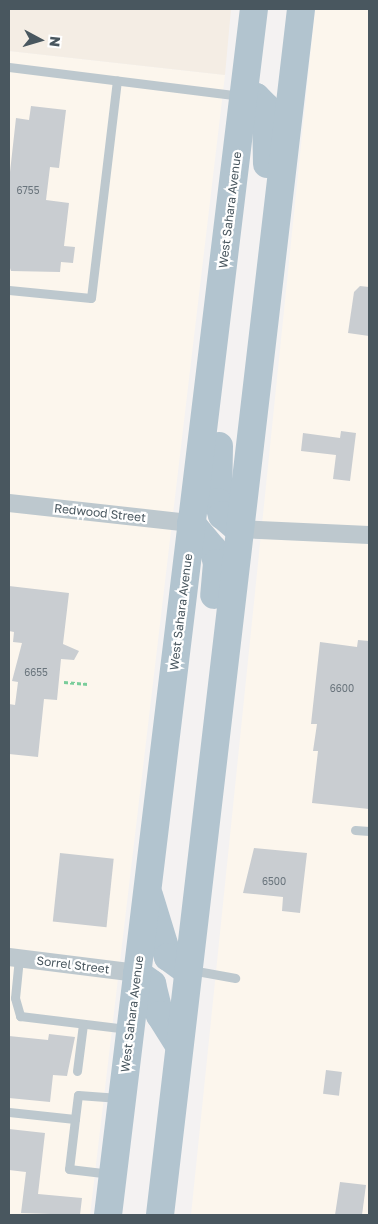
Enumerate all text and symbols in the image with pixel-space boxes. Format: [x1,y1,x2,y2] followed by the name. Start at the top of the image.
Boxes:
[15,15,65,65] north arrow
[46,35,64,48] text: N
[216,151,244,269] street label: West Sahara Avenue
[17,185,39,197] house number: 6755
[53,501,147,525] street label: Redwood Street
[167,553,195,671] street label: West Sahara Avenue
[24,667,48,679] house number: 6655
[330,683,354,695] house number: 6600
[262,876,286,888] house number: 6500
[36,953,110,977] street label: Sorrel Street
[118,955,146,1073] street label: West Sahara Avenue

